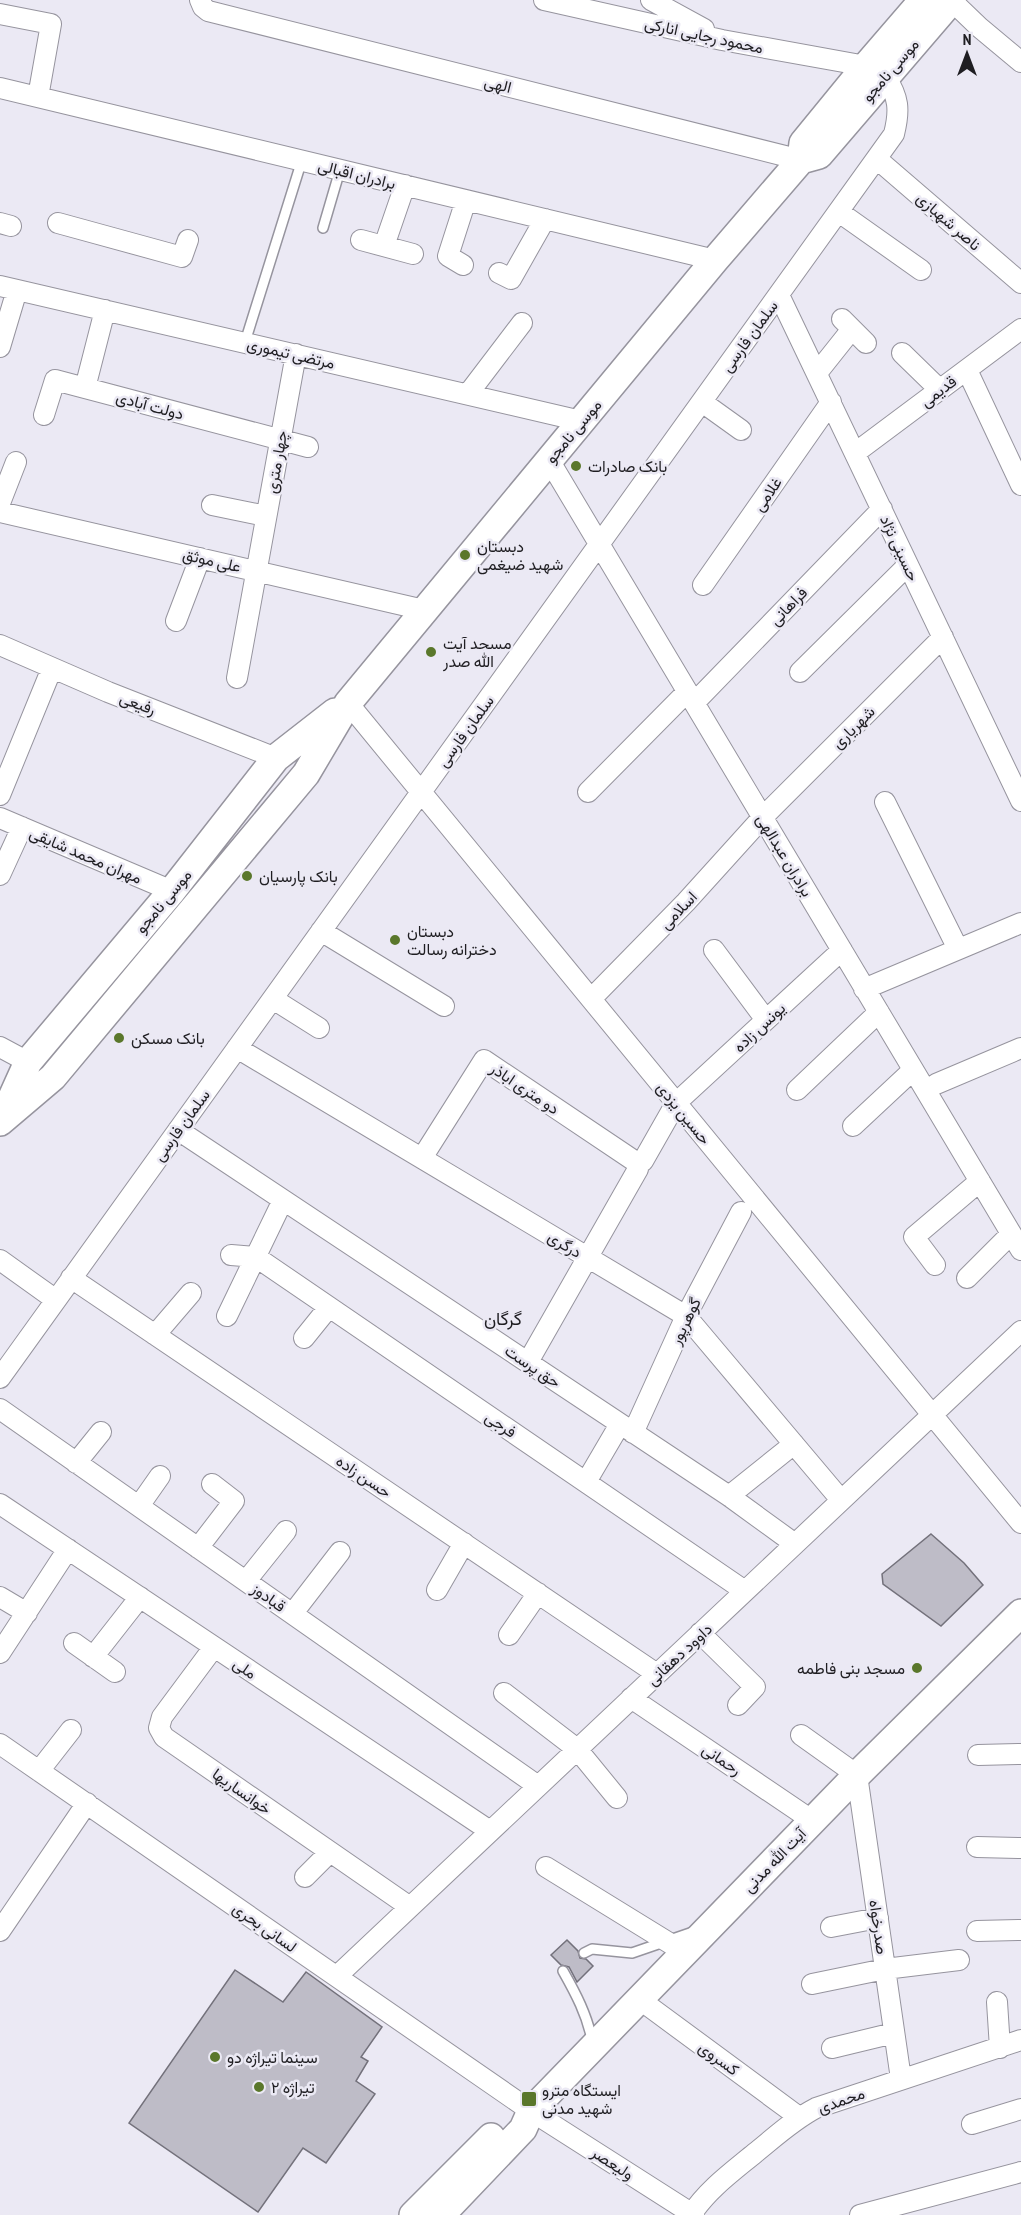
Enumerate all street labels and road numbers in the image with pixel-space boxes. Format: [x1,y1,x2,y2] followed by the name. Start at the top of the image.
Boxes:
[643,13,765,58] street label: محمود رجایی انارکی
[857,34,924,106] street label: موسی نامجو
[482,71,514,98] street label: الهی
[316,155,398,194] street label: برادران اقبالی
[912,188,985,255] street label: ناصر شهبازی
[716,296,783,376] street label: سلمان فارسی
[245,333,337,374] street label: مرتضی تیموری
[916,371,961,412] street label: قدیمی
[114,386,186,425] street label: دولت آبادی
[540,395,606,468] street label: موسی نامجو
[261,429,293,495] street label: چهار متری
[748,473,787,516] street label: غلامی
[875,512,924,585] street label: حسینی نژاد
[181,544,243,577] street label: علی موثق
[765,582,812,630] street label: فراهانی
[117,687,159,720] street label: رفیعی
[432,691,499,771] street label: سلمان فارسی
[827,701,879,753] street label: شهریاری
[752,810,818,901] street label: برادران عبدالهی
[26,822,145,889] street label: مهران محمد شایقی
[130,865,196,938] street label: موسی نامجو
[655,887,702,934] street label: اسلامی
[729,998,790,1057] street label: یونس زاده
[485,1057,563,1119] street label: دو متری اباذر
[652,1078,716,1149] street label: حسین یزدی
[148,1085,215,1165] street label: سلمان فارسی
[544,1226,586,1263] street label: درگری
[665,1294,707,1350] street label: گوهرپور
[500,1340,565,1394] street label: حق پرست
[481,1406,520,1442] street label: فرجی
[332,1450,396,1503] street label: حسن زاده
[247,1578,290,1617] street label: قبادوز
[642,1619,717,1690] street label: داوود دهقانی
[229,1653,261,1684] street label: ملی
[698,1739,746,1780] street label: رحمانی
[208,1764,276,1819] street label: خوانساریها
[738,1822,811,1897] street label: آیت الله مدنی
[228,1898,301,1957] street label: لسانی بحری
[864,1898,893,1956] street label: صدرخواه
[694,2037,743,2080] street label: کسروی
[815,2083,867,2118] street label: محمدی
[587,2141,638,2185] street label: ولیعصر

